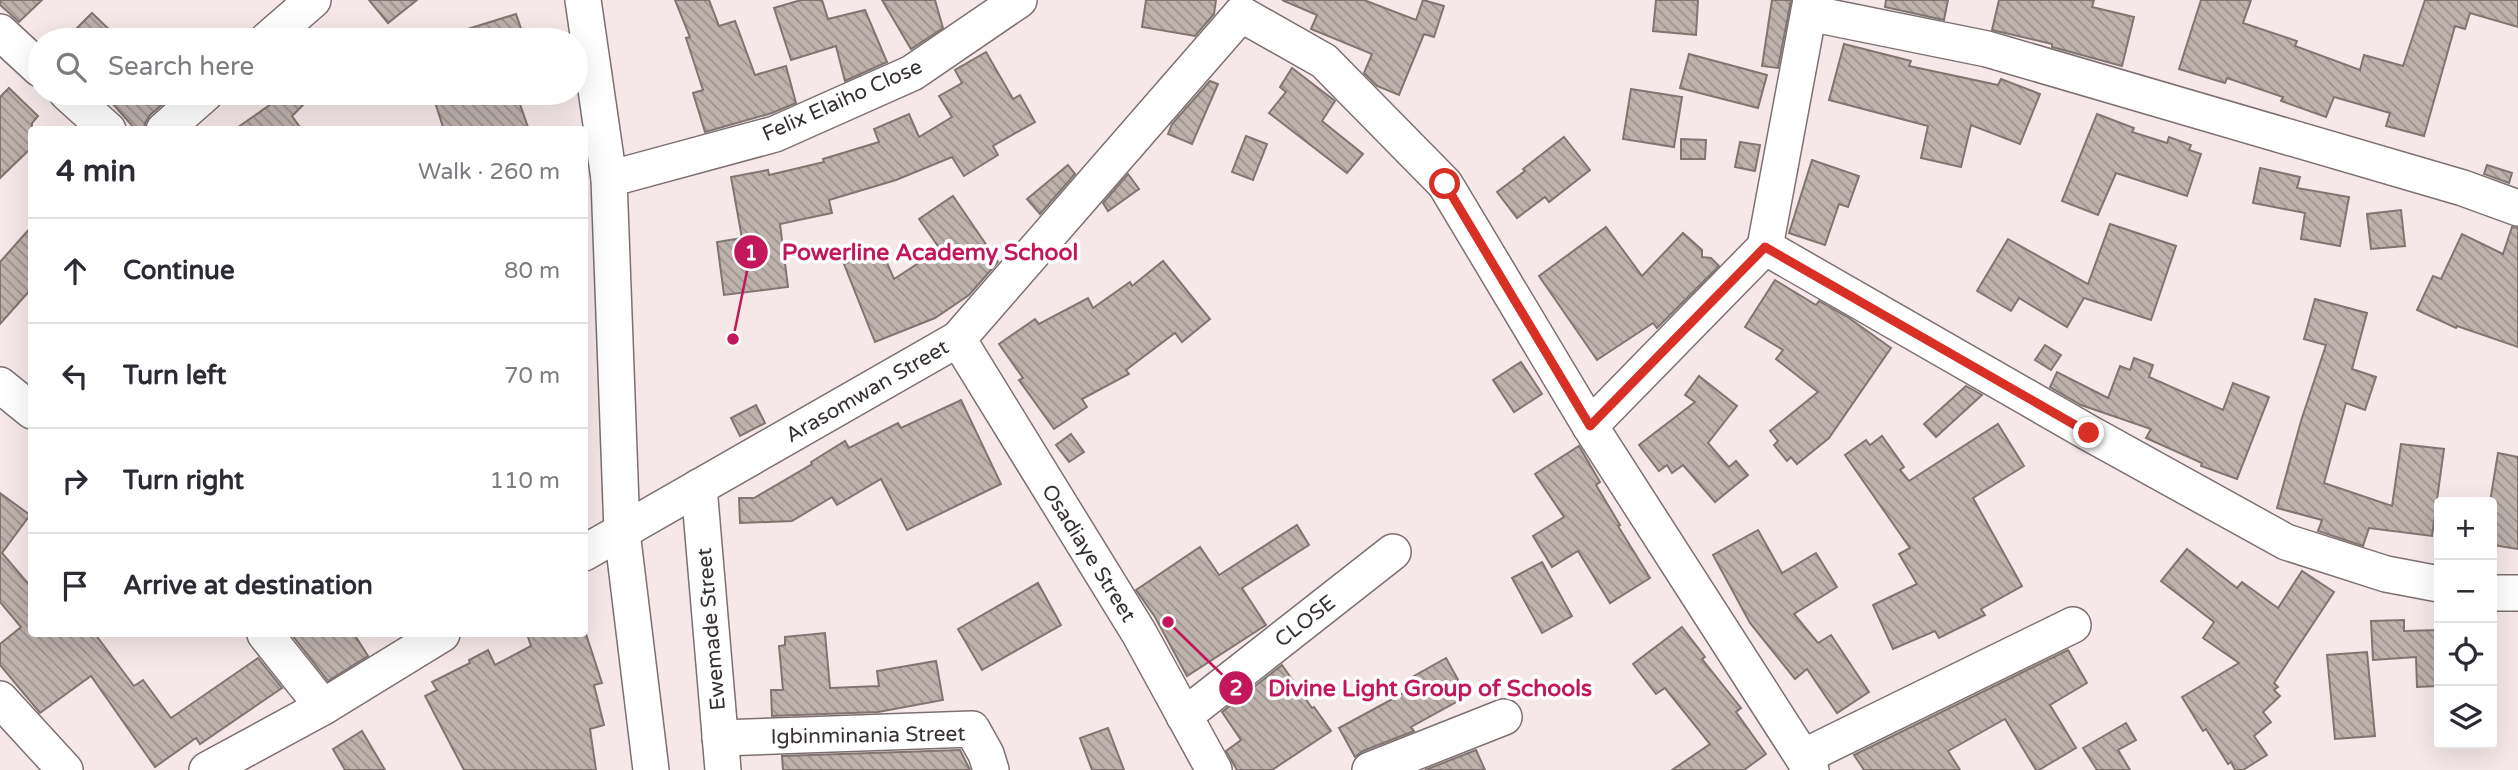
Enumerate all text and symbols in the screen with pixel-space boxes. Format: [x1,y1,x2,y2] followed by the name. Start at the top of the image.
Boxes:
[28,28,588,105] search box
[52,48,90,86] icon: search
[108,51,254,82] text: Search here
[758,54,926,147] street label: Felix Elaiho Close
[56,153,136,190] text: 4 min
[418,158,560,186] text: Walk · 260 m
[1429,168,1460,199] route start
[733,230,1092,274] callout: Powerline Academy School
[782,239,1078,267] text: Powerline Academy School
[744,241,758,266] text: 1
[56,252,94,290] icon: ahead
[123,255,235,286] text: Continue
[504,257,560,285] text: 80 m
[781,335,953,448] street label: Arasomwan Street
[56,357,94,395] icon: left
[123,360,226,391] text: Turn left
[504,362,560,390] text: 70 m
[2073,417,2104,448] route end
[56,462,94,500] icon: right
[123,465,244,496] text: Turn right
[490,467,560,495] text: 110 m
[1036,480,1141,627] street label: Osadiaye Street
[2434,497,2497,749] map controls
[2434,497,2497,560] button: +
[692,547,731,711] street label: Ewemade Street
[2434,560,2497,623] button: −
[56,567,94,605] icon: arrive
[123,570,373,601] text: Arrive at destination
[1270,590,1341,653] street label: CLOSE
[2434,623,2497,686] button: locate
[1219,666,1605,710] callout: Divine Light Group of Schools
[1268,675,1592,703] text: Divine Light Group of Schools
[1229,676,1243,701] text: 2
[2434,686,2497,749] button: layers
[771,721,966,750] street label: Igbinminania Street

